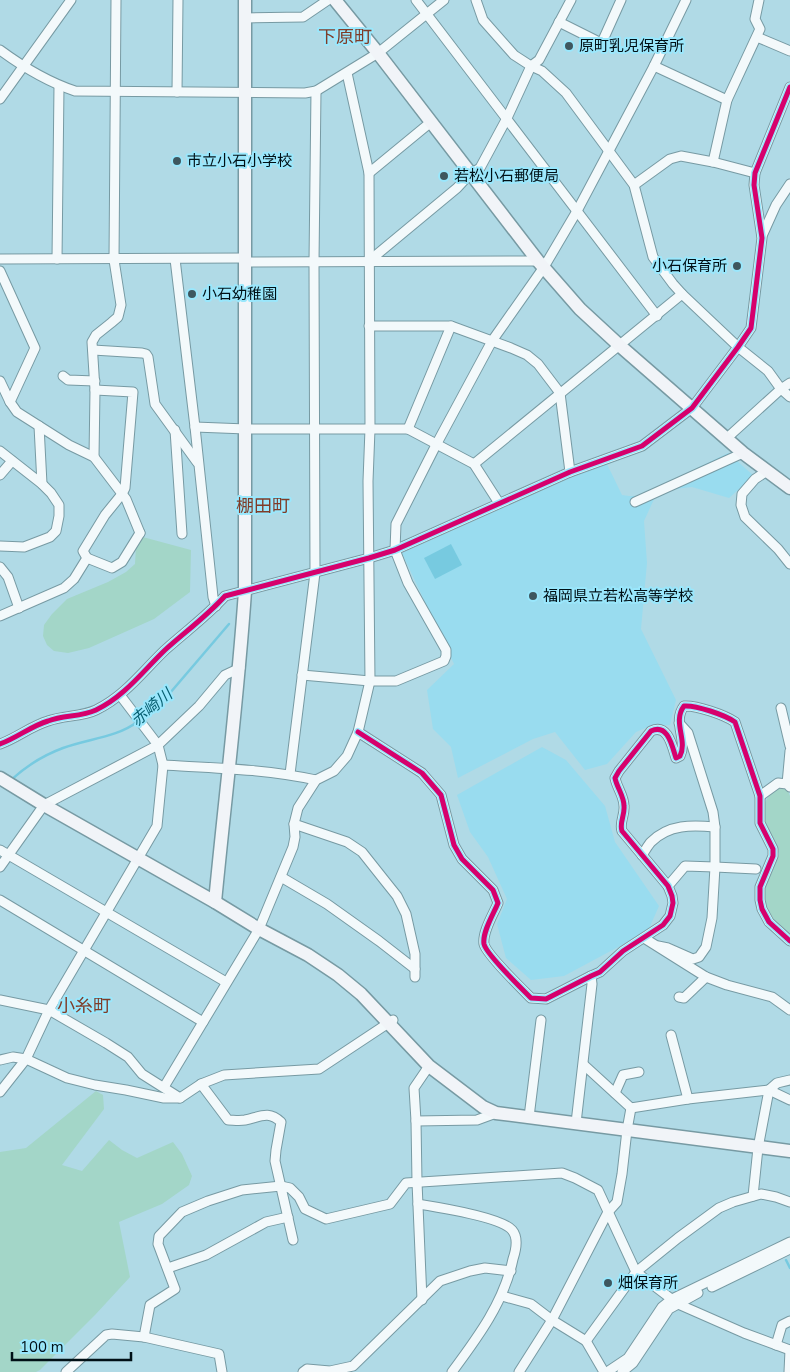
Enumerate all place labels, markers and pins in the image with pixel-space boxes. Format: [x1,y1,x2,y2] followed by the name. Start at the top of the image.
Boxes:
[579,36,684,56] place label: 原町乳児保育所
[563,40,575,52] marker: 原町乳児保育所
[187,151,292,171] place label: 市立小石小学校
[171,155,183,167] marker: 市立小石小学校
[454,166,559,186] place label: 若松小石郵便局
[438,170,450,182] marker: 若松小石郵便局
[652,256,727,276] place label: 小石保育所
[731,260,743,272] marker: 小石保育所
[202,284,277,304] place label: 小石幼稚園
[186,288,198,300] marker: 小石幼稚園
[543,586,693,606] place label: 福岡県立若松高等学校
[527,590,539,602] marker: 福岡県立若松高等学校
[618,1273,678,1293] place label: 畑保育所
[602,1277,614,1289] marker: 畑保育所

